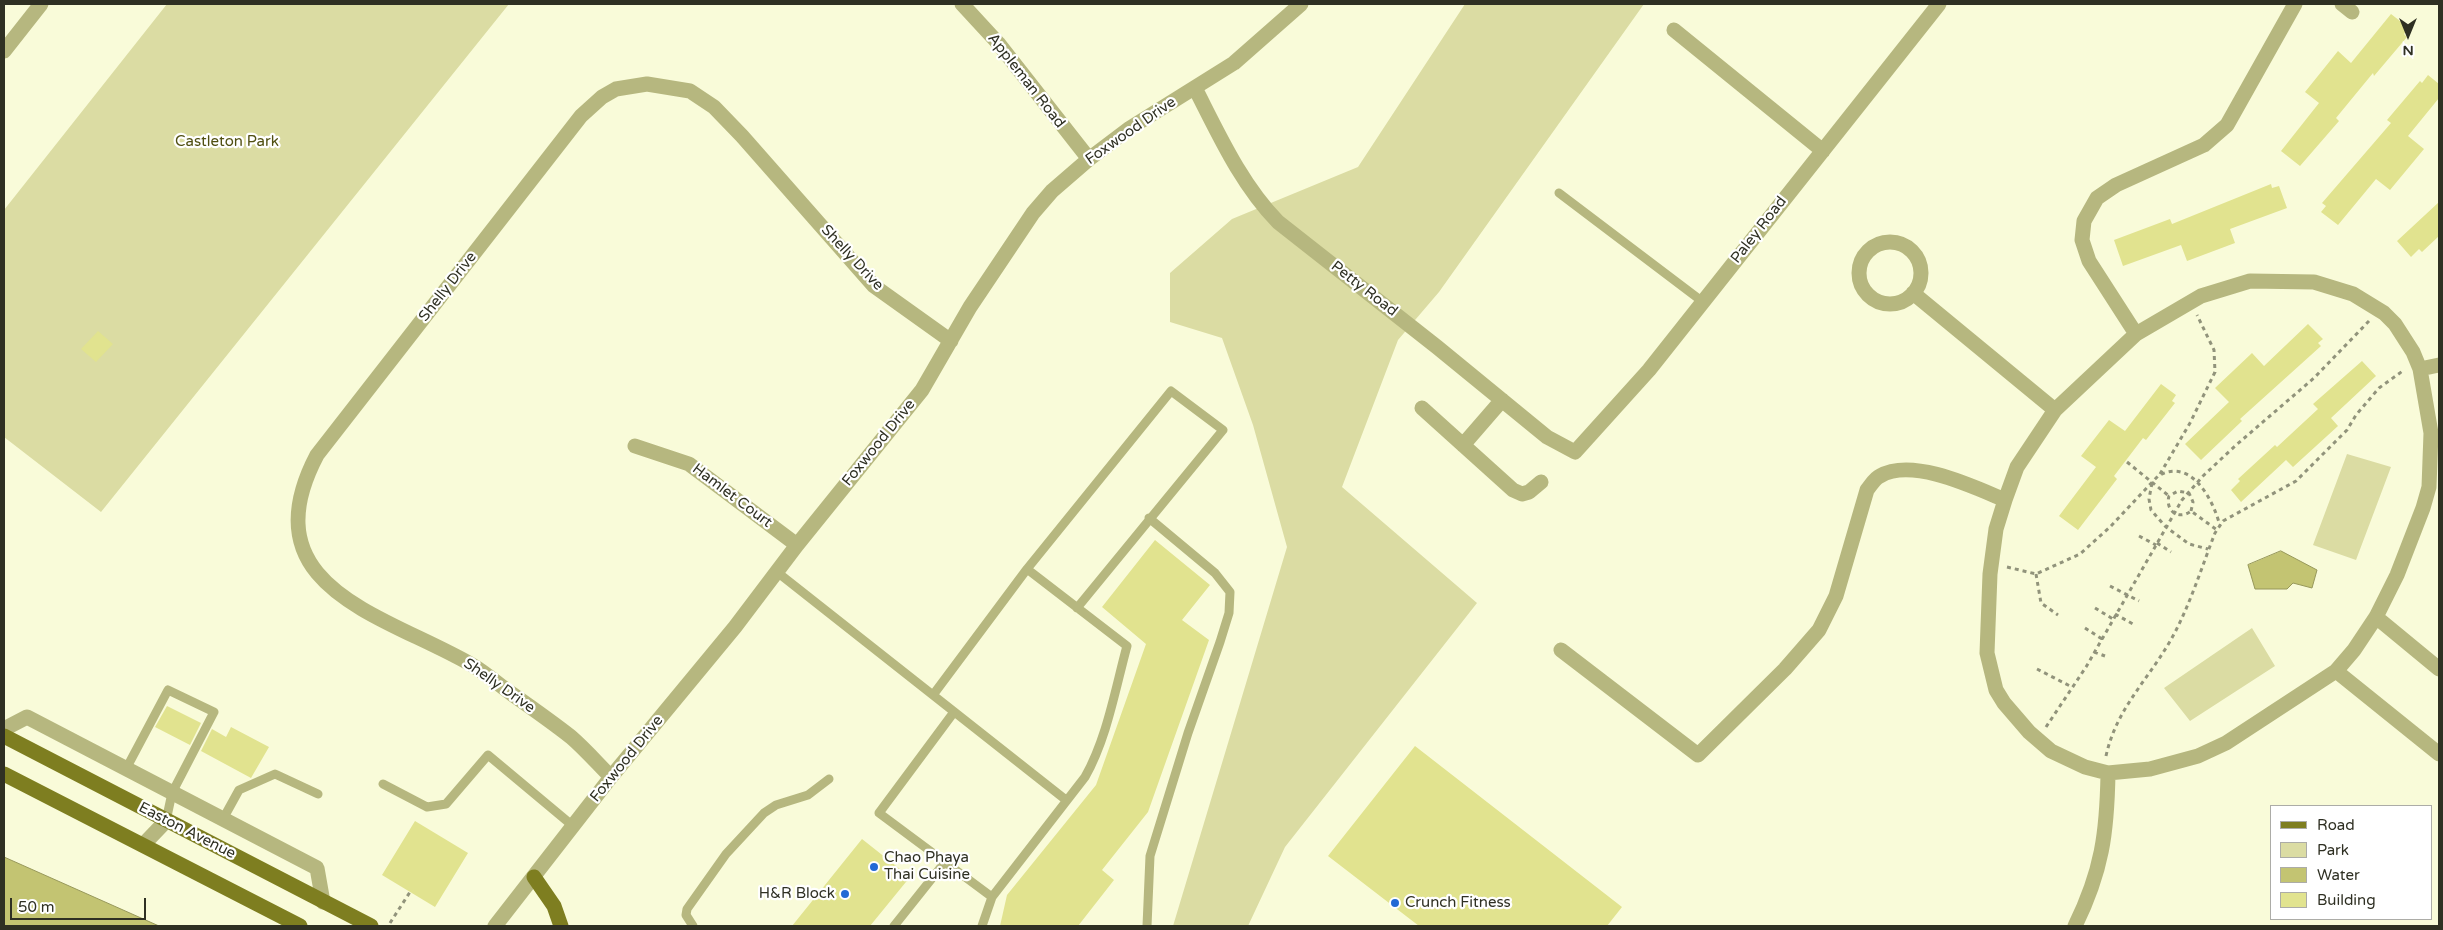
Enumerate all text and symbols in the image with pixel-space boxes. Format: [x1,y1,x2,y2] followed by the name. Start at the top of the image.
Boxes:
[2383,10,2433,60] north arrow
[983,30,1069,132] street label: Appleman Road
[2402,42,2414,59] text: N
[1082,93,1180,169] street label: Foxwood Drive
[175,133,279,151] park label: Castleton Park
[1727,193,1791,267] street label: Paley Road
[817,221,887,295] street label: Shelly Drive
[415,249,481,325] street label: Shelly Drive
[1327,257,1401,321] street label: Petty Road
[839,396,919,490] street label: Foxwood Drive
[689,460,775,532] street label: Hamlet Court
[460,655,538,717] street label: Shelly Drive
[587,712,667,806] street label: Foxwood Drive
[135,799,239,863] street label: Easton Avenue
[2270,805,2433,920] legend
[2317,816,2355,834] text: Road
[2317,841,2349,859] text: Park
[884,849,970,884] place label: Chao Phaya Thai Cuisine
[868,861,880,873] marker: Chao Phaya Thai Cuisine
[2317,866,2360,884] text: Water
[759,885,835,903] place label: H&R Block
[12,888,149,920] scale bar
[839,888,851,900] marker: H&R Block
[2317,891,2376,909] text: Building
[1405,894,1511,912] place label: Crunch Fitness
[1389,897,1401,909] marker: Crunch Fitness
[18,898,55,916] text: 50 m

